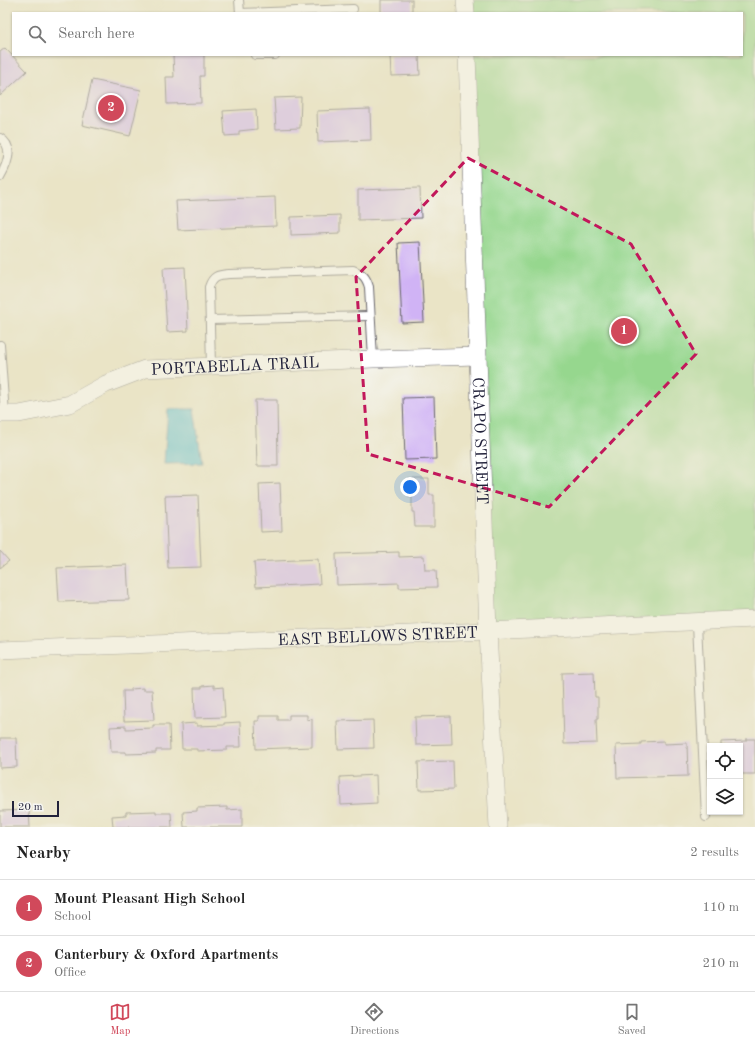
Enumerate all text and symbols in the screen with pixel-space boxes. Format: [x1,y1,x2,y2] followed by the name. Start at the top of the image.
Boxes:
[12,12,743,56] search box
[26,23,48,45] icon: search
[58,27,135,42] text: Search here
[98,93,124,123] pin: 2
[611,316,637,346] pin: 1
[151,355,320,379] street label: PORTABELLA TRAIL
[469,377,489,505] street label: CRAPO STREET
[400,477,420,497] your location
[277,625,478,649] street label: EAST BELLOWS STREET
[707,743,743,815] map controls
[707,743,743,779] button: locate
[707,779,743,815] button: layers
[12,799,59,818] scale bar
[18,802,43,813] text: 20 m
[16,845,71,862] text: Nearby
[690,846,739,859] text: 2 results
[54,892,245,907] text: Mount Pleasant High School
[25,901,33,914] text: 1
[702,901,739,914] text: 110 m
[54,910,91,923] text: School
[54,948,278,963] text: Canterbury & Oxford Apartments
[25,957,33,970] text: 2
[702,957,739,970] text: 210 m
[54,966,86,979] text: Office
[109,1001,131,1039] tab: Map
[350,1001,399,1039] tab: Directions
[618,1001,646,1039] tab: Saved

